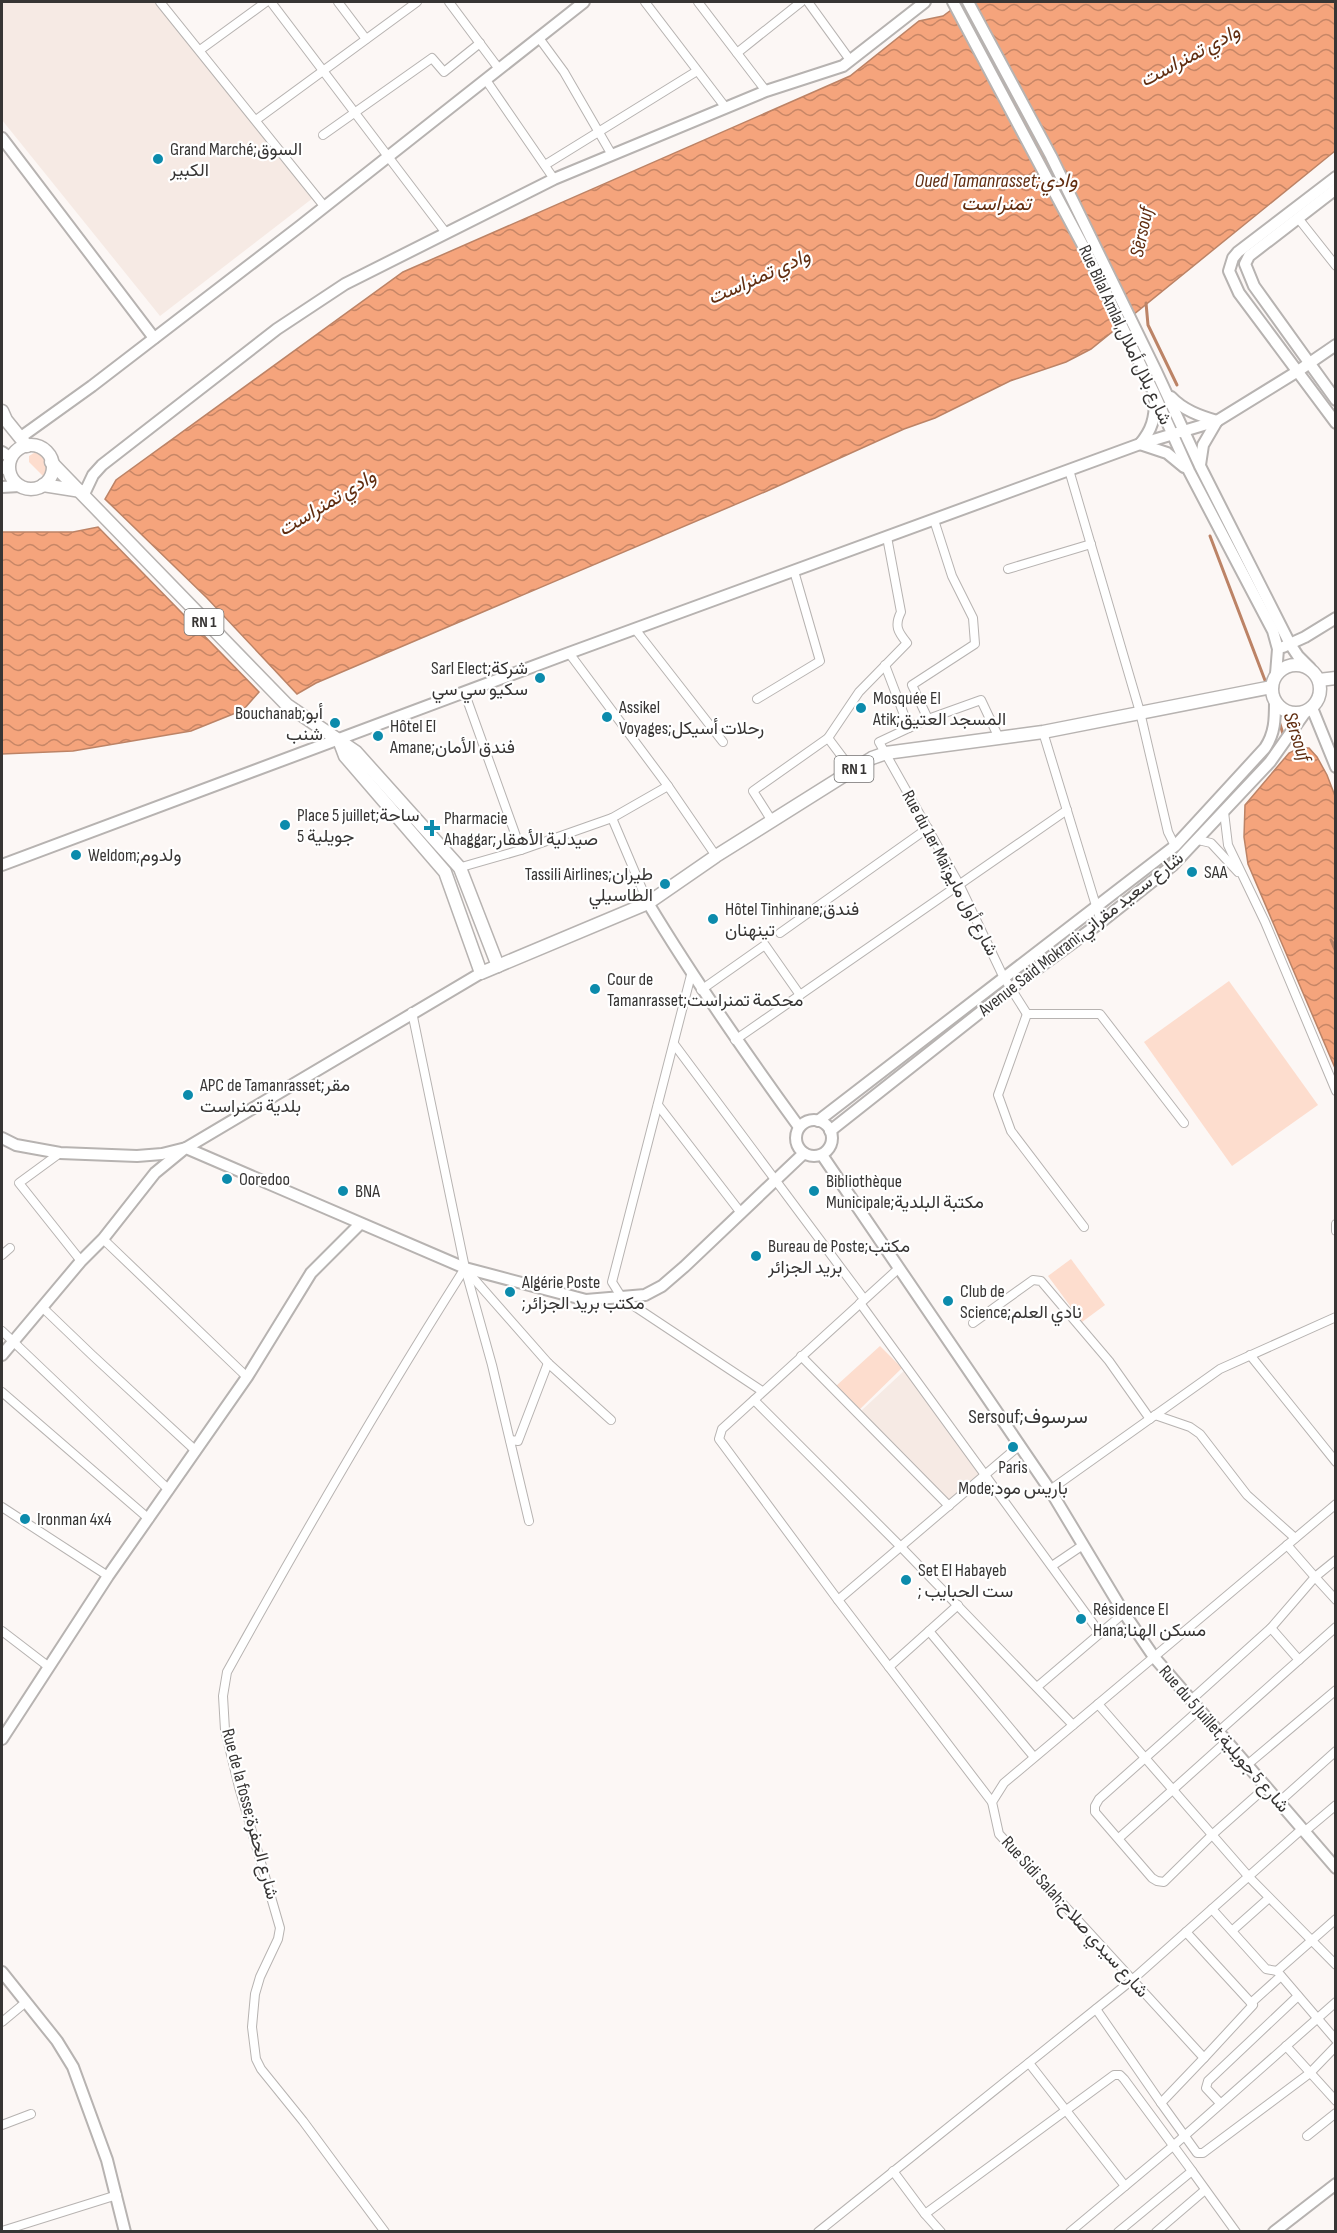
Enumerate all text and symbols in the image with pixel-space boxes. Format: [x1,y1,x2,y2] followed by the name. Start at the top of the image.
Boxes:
[1136,20,1246,95] water label: وادي تمنراست
[169,139,302,181] place label: Grand Marché;السوق الكبير
[151,152,165,166] marker: Grand Marché;السوق الكبير
[914,169,1078,216] water label: Oued Tamanrasset;وادي تمنراست
[1125,202,1159,259] water label: Sêrsouf
[1073,242,1176,429] street label: Rue Bilal Amlal,شارع بلال أملال
[704,244,815,313] water label: وادي تمنراست
[274,464,382,544] water label: وادي تمنراست
[184,609,224,635] road number: RN 1
[431,658,528,704] place label: Sarl Elect;شركة سكيو سي سي
[533,671,547,685] marker: Sarl Elect;شركة سكيو سي سي
[872,688,1006,730] place label: Mosquée El Atik;المسجد العتيق
[618,697,764,739] place label: Assikel Voyages;رحلات أسيكل
[854,701,868,715] marker: Mosquée El Atik;المسجد العتيق
[235,703,323,745] place label: Bouchanab;أبو شنب
[1278,709,1317,767] water label: Sêrsouf
[600,710,614,724] marker: Assikel Voyages;رحلات أسيكل
[328,716,342,730] marker: Bouchanab;أبو شنب
[389,716,515,758] place label: Hôtel El Amane;فندق الأمان
[371,729,385,743] marker: Hôtel El Amane;فندق الأمان
[834,756,874,782] road number: RN 1
[897,787,1003,960] street label: Rue du 1er Mai;شارع أول مايو
[297,805,420,847] place label: Place 5 juillet;ساحة 5 جويلية
[443,808,598,850] place label: Pharmacie Ahaggar;صيدلية الأهقار
[278,818,292,832] marker: Place 5 juillet;ساحة 5 جويلية
[425,821,439,835] marker: Pharmacie Ahaggar;صيدلية الأهقار
[88,845,182,867] place label: Weldom;ولدوم
[973,847,1190,1024] street label: Avenue Said Mokrani;شارع سعيد مقراني
[69,848,83,862] marker: Weldom;ولدوم
[1204,862,1228,883] place label: SAA
[525,864,653,910] place label: Tassili Airlines;طيران الطاسيلي
[1185,865,1199,879] marker: SAA
[658,877,672,891] marker: Tassili Airlines;طيران الطاسيلي
[725,899,859,941] place label: Hôtel Tinhinane;فندق تينهنان
[706,912,720,926] marker: Hôtel Tinhinane;فندق تينهنان
[607,969,803,1011] place label: Cour de Tamanrasset;محكمة تمنراست
[588,982,602,996] marker: Cour de Tamanrasset;محكمة تمنراست
[199,1075,350,1117] place label: APC de Tamanrasset;مقر بلدية تمنراست
[181,1088,195,1102] marker: APC de Tamanrasset;مقر بلدية تمنراست
[239,1169,290,1190] place label: Ooredoo
[826,1171,984,1213] place label: Bibliothèque Municipale;مكتبة البلدية
[220,1172,234,1186] marker: Ooredoo
[355,1181,380,1202] place label: BNA
[336,1184,350,1198] marker: BNA
[807,1184,821,1198] marker: Bibliothèque Municipale;مكتبة البلدية
[767,1236,910,1278] place label: Bureau de Poste;مكتب بريد الجزائر
[749,1249,763,1263] marker: Bureau de Poste;مكتب بريد الجزائر
[521,1272,645,1314] place label: Algérie Poste ;مكتب بريد الجزائر
[960,1281,1082,1327] place label: Club de Science;نادي العلم
[503,1285,517,1299] marker: Algérie Poste ;مكتب بريد الجزائر
[941,1294,955,1308] marker: Club de Science;نادي العلم
[968,1405,1088,1429] district label: Sersouf;سرسوف
[1006,1440,1020,1454] marker: Paris Mode;باريس مود
[958,1457,1068,1499] place label: Paris Mode;باريس مود
[37,1509,112,1530] place label: Ironman 4x4
[18,1512,32,1526] marker: Ironman 4x4
[918,1560,1013,1602] place label: Set El Habayeb ; ست الحبايب
[899,1573,913,1587] marker: Set El Habayeb ; ست الحبايب
[1093,1599,1206,1641] place label: Résidence El Hana;مسكن الهنا
[1074,1612,1088,1626] marker: Résidence El Hana;مسكن الهنا
[1154,1661,1294,1818] street label: Rue du 5 Juillet,شارع 5 جويلية
[216,1726,283,1902] street label: Rue de la fosse;شارع الحفرة
[994,1832,1153,2005] street label: Rue Sidi Salah;شارع سيدي صلاح

